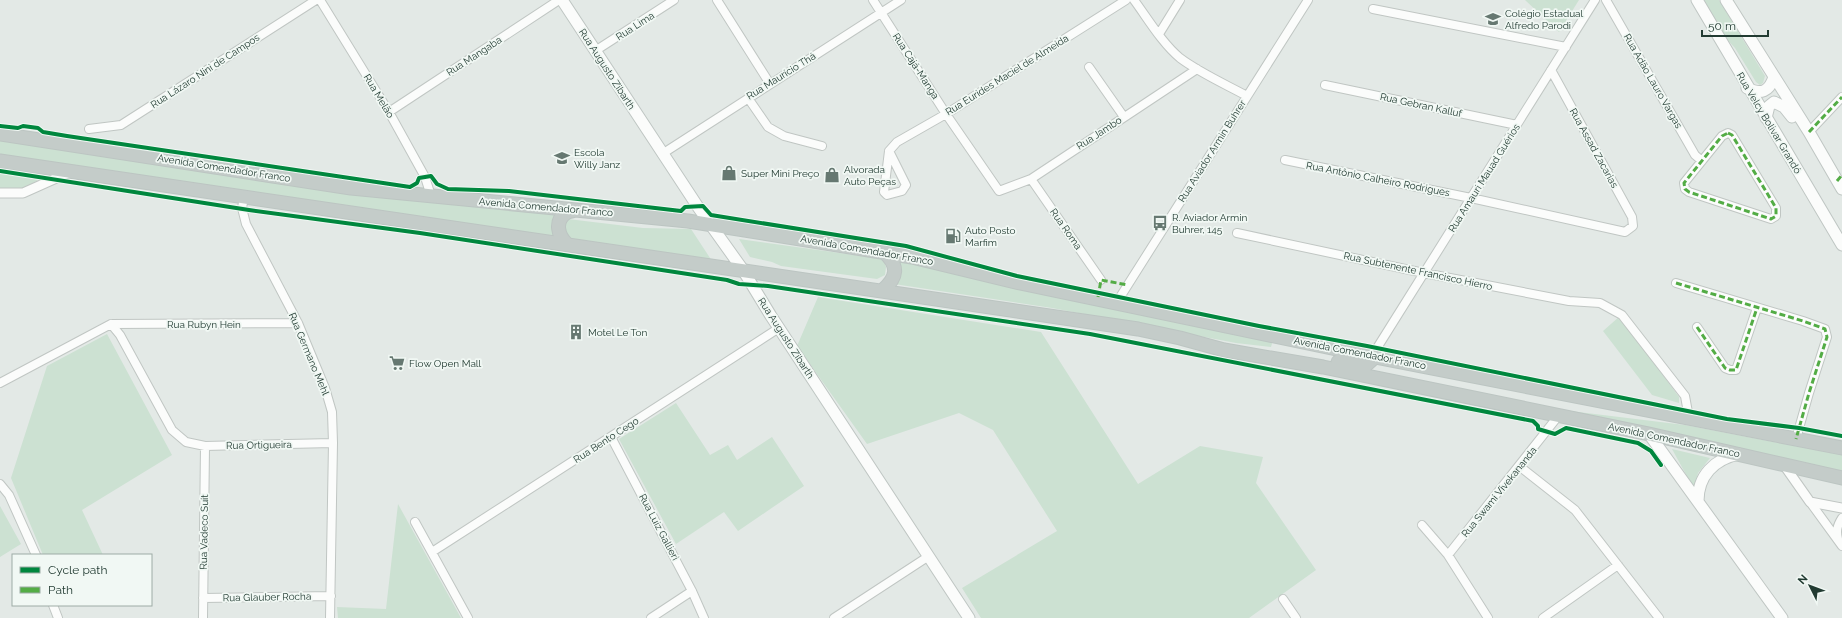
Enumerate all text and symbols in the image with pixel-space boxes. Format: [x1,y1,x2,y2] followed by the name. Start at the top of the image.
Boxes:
[1505,8,1584,31] place label: Colégio Estadual Alfredo Parodi
[614,10,656,42] street label: Rua Lima
[1484,10,1502,28] school or university icon: Colégio Estadual Alfredo Parodi
[1702,12,1768,38] scale bar
[1708,19,1736,33] text: 50 m
[577,27,637,112] street label: Rua Augusto Zibarth
[891,31,941,101] street label: Rua Cajá-Manga
[149,32,262,110] street label: Rua Lázaro Nini de Campos
[944,32,1070,118] street label: Rua Eurides Maciel de Almeida
[1621,32,1685,130] street label: Rua Adão Lauro Vargas
[444,34,504,78] street label: Rua Mangaba
[744,50,818,102] street label: Rua Maurício Thá
[1734,70,1804,176] street label: Rua Velcy Bolivar Grandó
[362,72,396,120] street label: Rua Melão
[1379,91,1464,119] street label: Rua Gebran Kalluf
[1176,97,1248,204] street label: Rua Aviador Armin Buhrer
[1568,106,1621,190] street label: Rua Assad Zacarias
[1074,114,1124,152] street label: Rua Jambo
[1446,122,1522,234] street label: Rua Amauri Mauad Guérios
[574,147,620,170] place label: Escola Willy Janz
[553,149,571,167] school or university icon: Escola Willy Janz
[157,152,291,184] street label: Avenida Comendador Franco
[1305,160,1451,198] street label: Rua Antônio Calheiro Rodrigues
[720,164,738,182] shop icon: Super Mini Preço
[844,164,896,187] place label: Alvorada Auto Peças
[823,166,841,184] shop icon: Alvorada Auto Peças
[741,168,819,179] place label: Super Mini Preço
[478,196,614,218] street label: Avenida Comendador Franco
[1048,206,1084,252] street label: Rua Roma
[1172,212,1247,235] place label: R. Aviador Armin Buhrer, 145
[1151,214,1169,232] bus stop icon: R. Aviador Armin Buhrer, 145
[965,225,1016,248] place label: Auto Posto Marfim
[944,227,962,245] fuel station icon: Auto Posto Marfim
[800,233,934,267] street label: Avenida Comendador Franco
[1343,250,1493,292] street label: Rua Subtenente Francisco Hierro
[756,296,816,381] street label: Rua Augusto Zibarth
[287,311,332,397] street label: Rua Germano Mehl
[167,319,241,330] street label: Rua Rubyn Hein
[567,323,585,341] building icon: Motel Le Ton
[588,327,647,338] place label: Motel Le Ton
[1293,335,1427,371] street label: Avenida Comendador Franco
[388,354,406,372] supermarket icon: Flow Open Mall
[409,358,482,369] place label: Flow Open Mall
[571,415,641,465] street label: Rua Bento Cego
[1607,421,1741,459] street label: Avenida Comendador Franco
[226,439,292,451] street label: Rua Ortigueira
[1459,445,1539,539] street label: Rua Swami Vivekananda
[637,492,681,562] street label: Rua Luiz Gallieri
[198,494,210,570] street label: Rua Vadeco Suit
[12,554,152,606] legend
[48,563,107,577] text: Cycle path
[1790,566,1830,606] north arrow
[1795,572,1811,587] text: N
[48,583,73,597] text: Path
[223,591,311,603] street label: Rua Glauber Rocha

